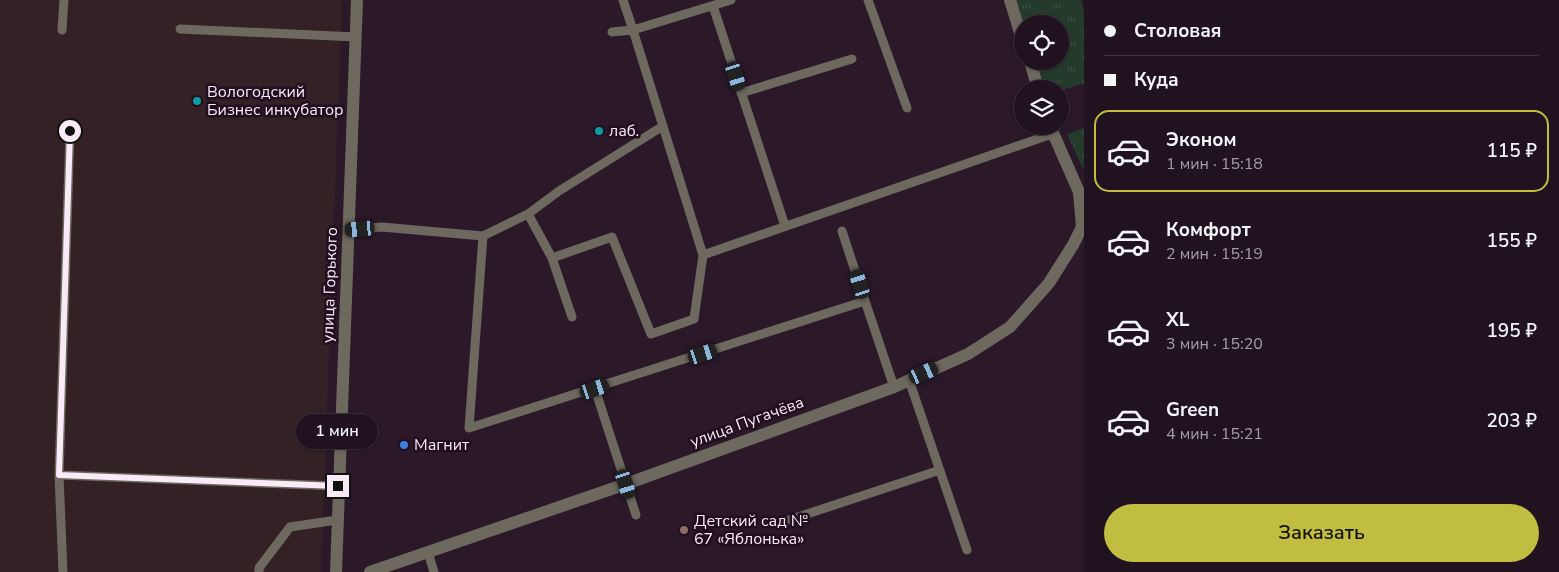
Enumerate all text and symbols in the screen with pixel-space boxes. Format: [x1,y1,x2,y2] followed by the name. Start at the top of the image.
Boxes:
[1014,15,1069,135] map controls
[1014,15,1069,70] button: locate
[1134,18,1221,44] text: Столовая
[724,59,747,93] car
[1134,67,1179,93] text: Куда
[1014,80,1069,135] button: layers
[207,81,343,121] place label: Вологодский Бизнес инкубатор
[191,95,203,107] marker: Вологодский Бизнес инкубатор
[59,120,81,142] route start
[609,120,639,142] place label: лаб.
[593,125,605,137] marker: лаб.
[1166,127,1237,153] text: Эконом
[1106,129,1151,174] icon: car
[1486,138,1537,164] text: 115 ₽
[1166,153,1263,175] text: 1 мин · 15:18
[1166,217,1251,243] text: Комфорт
[1106,219,1151,264] icon: car
[344,220,375,238] car
[317,227,343,343] street label: улица Горького
[1486,228,1537,254] text: 155 ₽
[1166,243,1263,265] text: 2 мин · 15:19
[848,267,871,301] car
[1166,307,1189,333] text: XL
[1106,309,1151,354] icon: car
[1486,318,1537,344] text: 195 ₽
[1166,333,1263,355] text: 3 мин · 15:20
[686,342,719,366] car
[907,360,940,386] car
[578,377,611,401] car
[687,391,807,453] street label: улица Пугачёва
[1166,397,1219,423] text: Green
[1106,399,1151,444] icon: car
[1486,408,1537,434] text: 203 ₽
[297,414,379,448] callout: 1 мин
[315,420,359,442] text: 1 мин
[1166,423,1263,445] text: 4 мин · 15:21
[414,434,470,456] place label: Магнит
[398,439,410,451] marker: Магнит
[614,467,637,501] car
[327,475,349,497] route end
[1104,504,1539,562] button: Заказать
[694,510,808,550] place label: Детский сад № 67 «Яблонька»
[678,524,690,536] marker: Детский сад № 67 «Яблонька»

